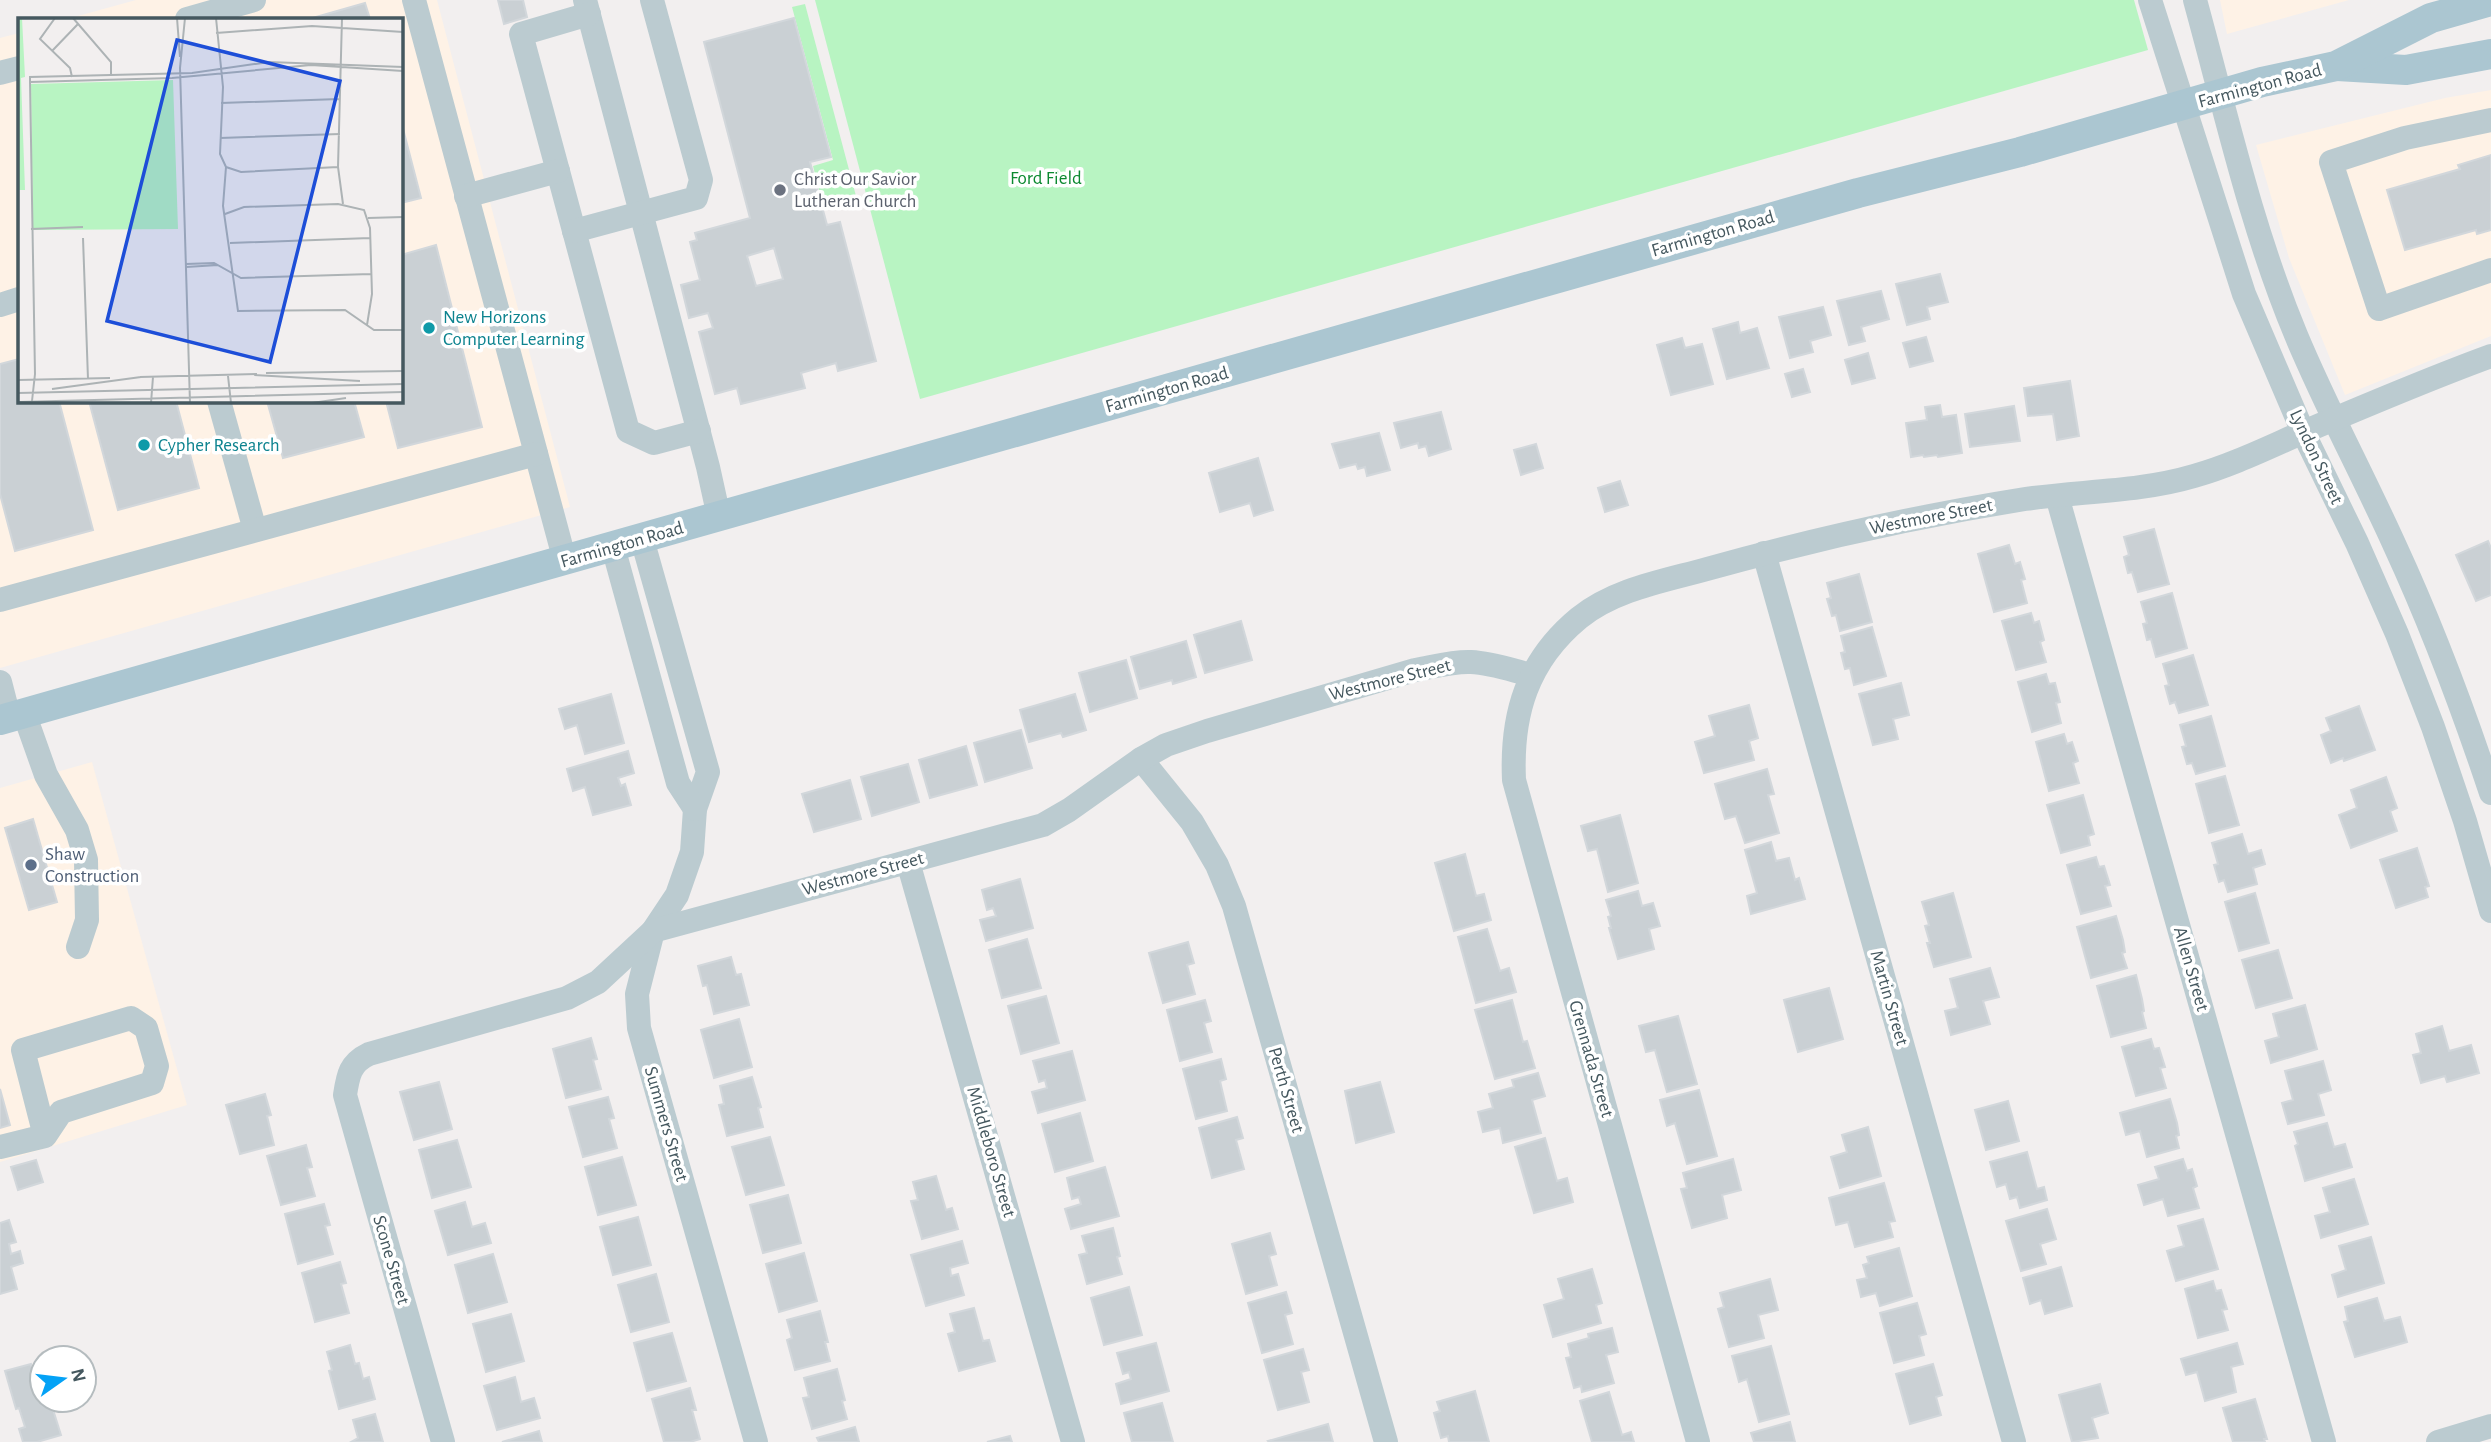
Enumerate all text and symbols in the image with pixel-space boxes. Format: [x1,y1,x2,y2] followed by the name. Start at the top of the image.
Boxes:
[18,18,402,402] inset map
[2196,60,2324,112] street label: Farmington Road
[1010,169,1082,188] park label: Ford Field
[794,170,916,211] place label: Christ Our Savior Lutheran Church
[772,182,788,198] marker: Christ Our Savior Lutheran Church
[1649,207,1777,261] street label: Farmington Road
[443,308,585,349] place label: New Horizons Computer Learning
[421,320,437,336] marker: New Horizons Computer Learning
[1103,363,1231,417] street label: Farmington Road
[2286,407,2346,507] street label: Lyndon Street
[158,436,280,455] place label: Cypher Research
[136,437,152,453] marker: Cypher Research
[1868,496,1994,538] street label: Westmore Street
[558,518,686,572] street label: Farmington Road
[1327,656,1453,704] street label: Westmore Street
[45,845,139,886] place label: Shaw Construction
[800,849,926,899] street label: Westmore Street
[23,857,39,873] marker: Shaw Construction
[2170,925,2212,1013] street label: Allen Street
[1866,948,1912,1048] street label: Martin Street
[1565,998,1617,1120] street label: Grennada Street
[1265,1045,1307,1135] street label: Perth Street
[641,1064,691,1184] street label: Summers Street
[963,1085,1019,1219] street label: Middleboro Street
[369,1213,413,1307] street label: Scone Street
[28,1344,98,1414] north arrow
[67,1367,89,1384] text: N

